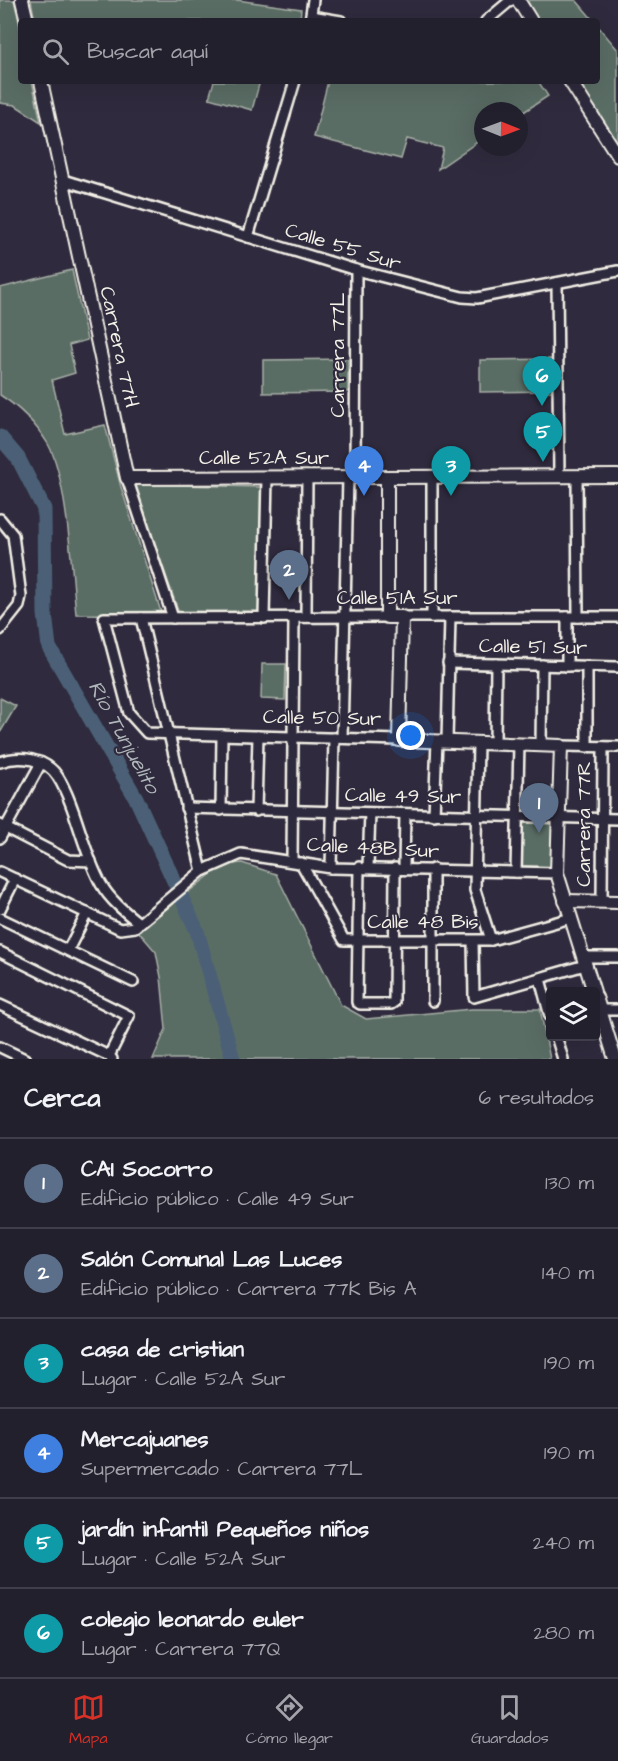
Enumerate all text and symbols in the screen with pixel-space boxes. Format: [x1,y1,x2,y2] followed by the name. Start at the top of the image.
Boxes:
[18,18,600,84] search box
[39,35,72,68] icon: search
[87,36,208,67] text: Buscar aquí
[474,102,528,156] north arrow
[282,216,404,278] street label: Calle 55 Sur
[93,284,145,410] street label: Carrera 77H
[324,292,352,417] street label: Carrera 77L
[522,356,562,406] pin: 6
[524,412,562,462] pin: 5
[199,444,329,472] street label: Calle 52A Sur
[344,446,384,496] pin: 4
[432,446,470,496] pin: 3
[270,550,308,600] pin: 2
[336,584,458,612] street label: Calle 51A Sur
[479,632,587,662] street label: Calle 51 Sur
[81,675,168,801] water label: Río Tunjuelito
[263,703,381,733] street label: Calle 50 Sur
[396,721,425,750] your location
[570,761,598,887] street label: Carrera 77R
[345,781,461,811] street label: Calle 49 Sur
[520,784,558,833] pin: 1
[306,831,440,865] street label: Calle 48B Sur
[367,908,479,936] street label: Calle 48 Bis
[546,987,600,1041] map controls
[546,987,600,1041] button: layers
[24,1080,101,1116] text: Cerca
[478,1084,594,1112] text: 6 resultados
[81,1154,212,1185] text: CAI Socorro
[42,1169,45,1197] text: 1
[545,1169,594,1197] text: 130 m
[81,1185,354,1213] text: Edificio público · Calle 49 Sur
[81,1244,342,1275] text: Salón Comunal Las Luces
[38,1259,49,1287] text: 2
[542,1259,594,1287] text: 140 m
[81,1275,417,1303] text: Edificio público · Carrera 77K Bis A
[81,1334,244,1365] text: casa de cristian
[38,1349,49,1377] text: 3
[544,1349,594,1377] text: 190 m
[81,1365,285,1393] text: Lugar · Calle 52A Sur
[81,1424,209,1455] text: Mercajuanes
[37,1439,50,1467] text: 4
[544,1439,594,1467] text: 190 m
[81,1455,362,1483] text: Supermercado · Carrera 77L
[81,1514,369,1545] text: jardín infantil Pequeños niños
[36,1529,51,1557] text: 5
[533,1529,594,1557] text: 240 m
[81,1545,285,1573] text: Lugar · Calle 52A Sur
[81,1604,304,1635] text: colegio leonardo euler
[37,1619,50,1647] text: 6
[533,1619,594,1647] text: 280 m
[81,1635,281,1663] text: Lugar · Carrera 77Q
[69,1691,108,1749] tab: Mapa
[246,1691,333,1749] tab: Cómo llegar
[471,1691,549,1749] tab: Guardados

